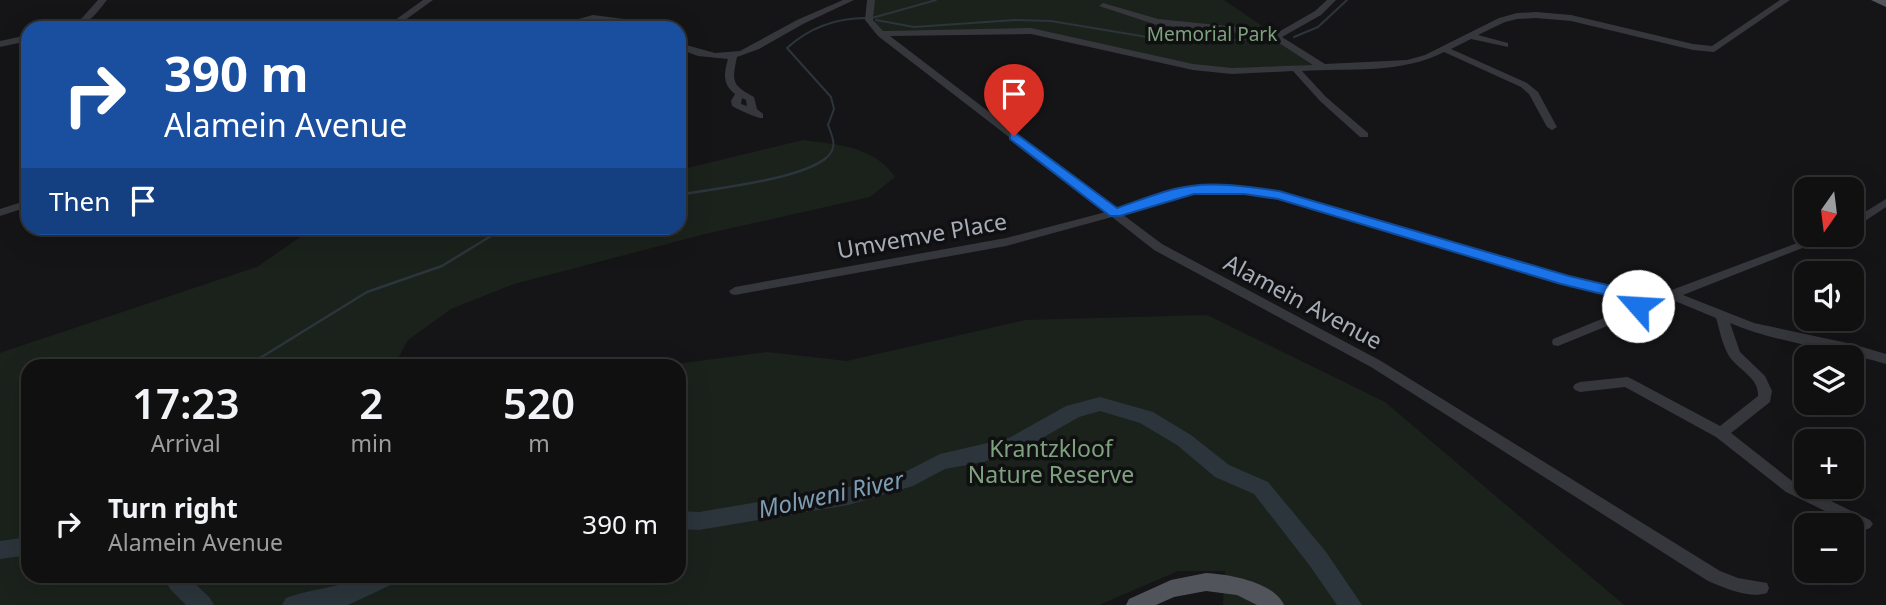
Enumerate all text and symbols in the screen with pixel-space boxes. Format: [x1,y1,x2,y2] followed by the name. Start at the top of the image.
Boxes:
[1147,21,1277,47] park label: Memorial Park
[164,40,309,106] text: 390 m
[49,49,140,140] icon: right
[984,64,1044,136] pin
[995,75,1033,113] icon: arrive
[164,103,407,146] text: Alamein Avenue
[1794,177,1864,247] north arrow
[1794,177,1864,583] map controls
[124,182,162,220] icon: arrive
[49,183,110,219] text: Then
[834,204,1009,266] street label: Umvemve Place
[1219,246,1388,356] street label: Alamein Avenue
[1794,261,1864,331] button: sound
[1601,269,1675,343] position arrow
[1794,345,1864,415] button: layers
[132,374,240,431] text: 17:23
[359,374,383,431] text: 2
[503,374,575,431] text: 520
[151,427,221,459] text: Arrival
[350,427,392,459] text: min
[528,427,550,459] text: m
[1794,429,1864,499] button: +
[968,432,1134,490] park label: Krantzkloof Nature Reserve
[755,462,908,525] water label: Molweni River
[108,490,238,526] text: Turn right
[49,505,87,543] icon: right
[582,506,658,542] text: 390 m
[1794,513,1864,583] button: −
[108,526,283,558] text: Alamein Avenue

